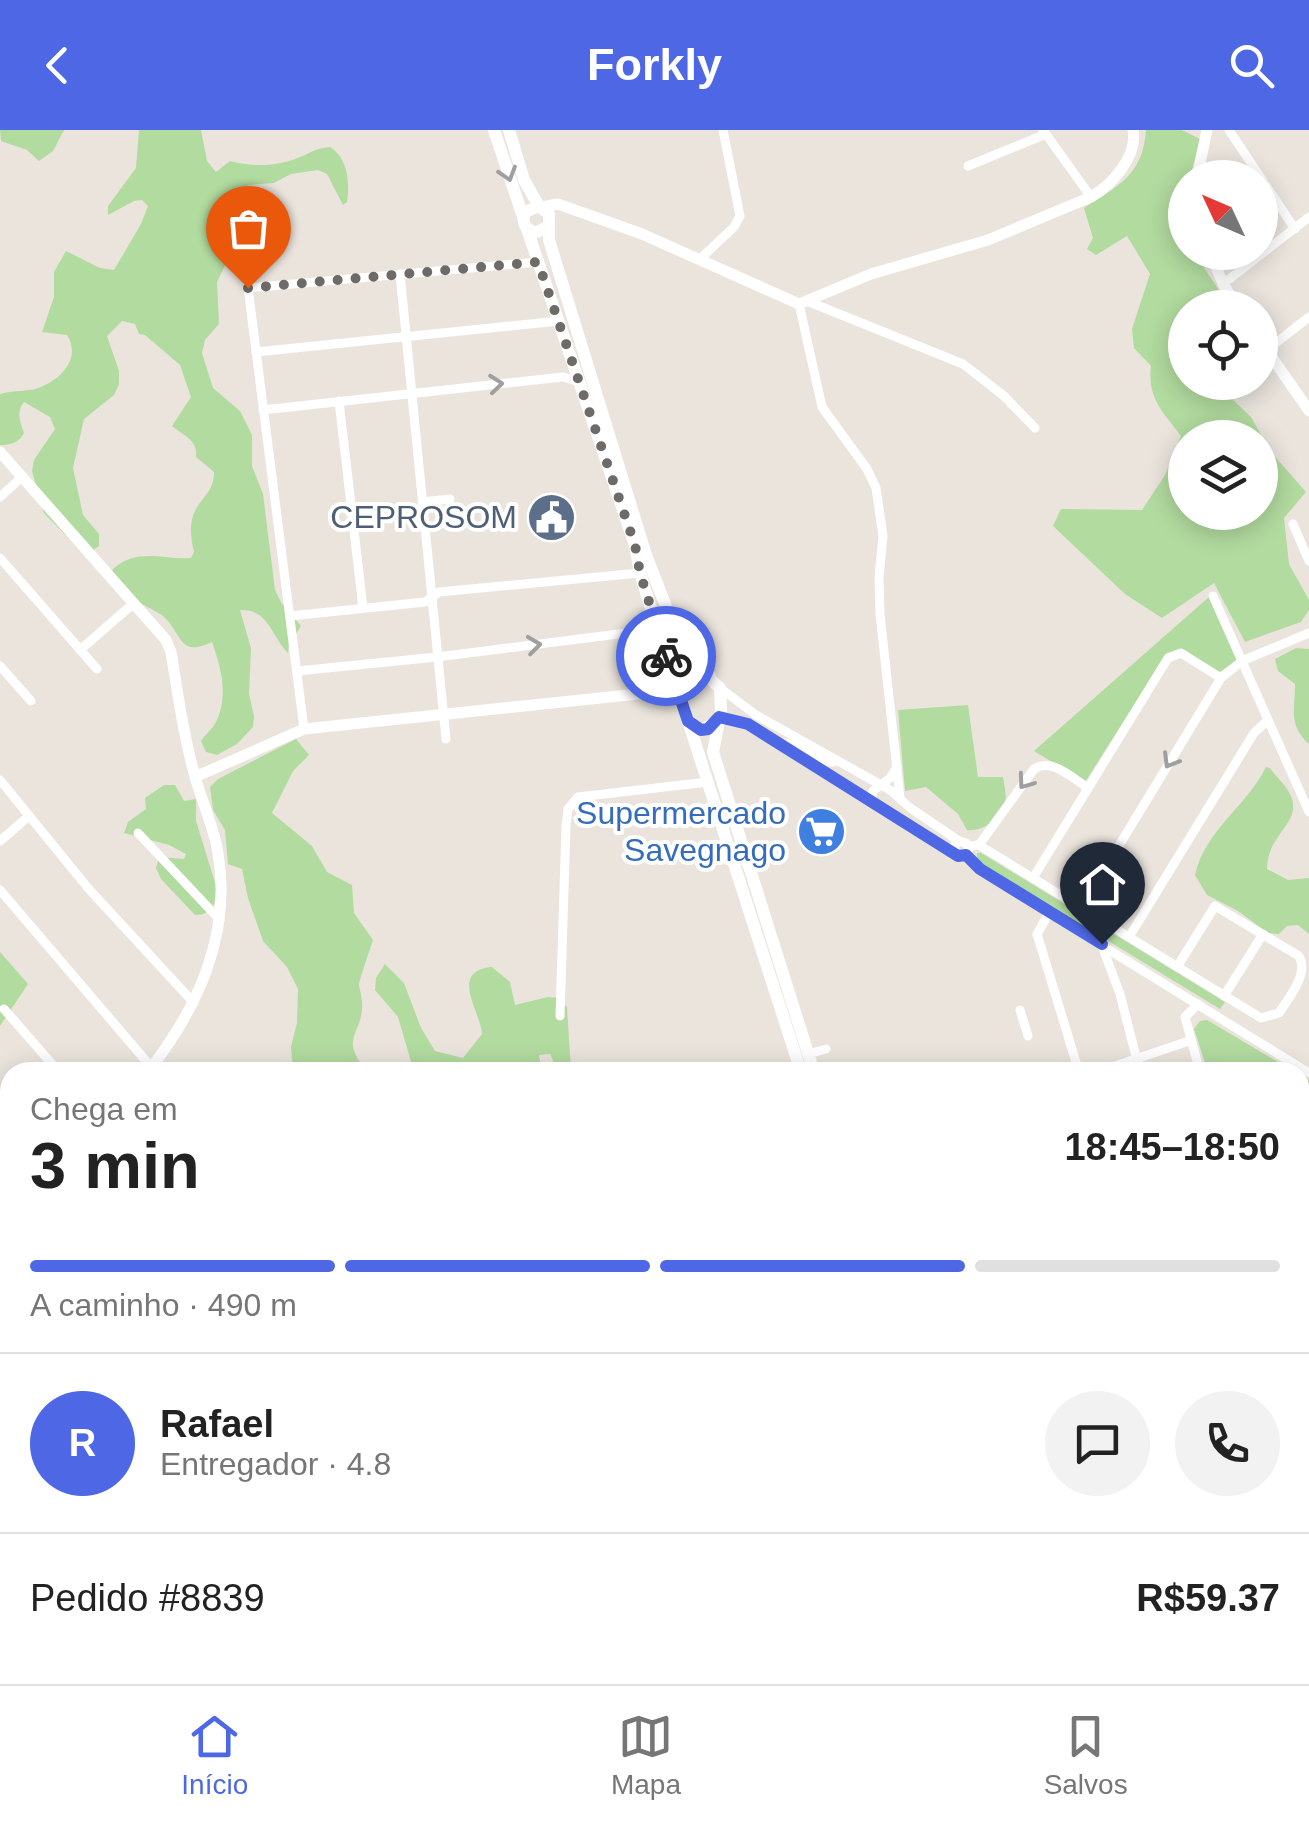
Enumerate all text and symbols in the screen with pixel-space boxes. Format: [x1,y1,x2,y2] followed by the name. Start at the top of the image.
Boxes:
[30,38,85,93] icon: back
[1224,38,1279,93] icon: search
[587,39,722,90] text: Forkly
[1168,160,1278,270] north arrow
[1168,160,1278,530] map controls
[496,165,517,182] one-way arrow
[206,186,291,289] pin
[221,201,276,256] icon: bag
[1168,290,1278,400] button: locate
[488,374,504,395] one-way arrow
[1168,420,1278,530] button: layers
[526,491,578,543] public building icon: CEPROSOM
[330,499,517,535] place label: CEPROSOM
[616,606,716,706] courier
[639,629,694,684] icon: bike
[526,635,543,656] one-way arrow
[1163,750,1182,768] one-way arrow
[1019,771,1036,789] one-way arrow
[576,795,786,868] place label: Supermercado Savegnago
[795,805,847,857] supermarket icon: Supermercado Savegnago
[1060,842,1145,945] pin
[1075,857,1130,912] icon: home
[30,1091,178,1127] text: Chega em
[1064,1126,1280,1168] text: 18:45–18:50
[30,1129,200,1202] text: 3 min
[30,1287,297,1323] text: A caminho · 490 m
[1045,1391,1150,1496] button: chat
[1175,1391,1280,1496] button: phone
[160,1403,274,1445] text: Rafael
[69,1422,96,1464] text: R
[160,1446,391,1482] text: Entregador · 4.8
[30,1577,265,1619] text: Pedido #8839
[1136,1577,1280,1619] text: R$59.37
[181,1709,248,1801] tab: Início
[611,1709,681,1801] tab: Mapa
[1044,1709,1128,1801] tab: Salvos

